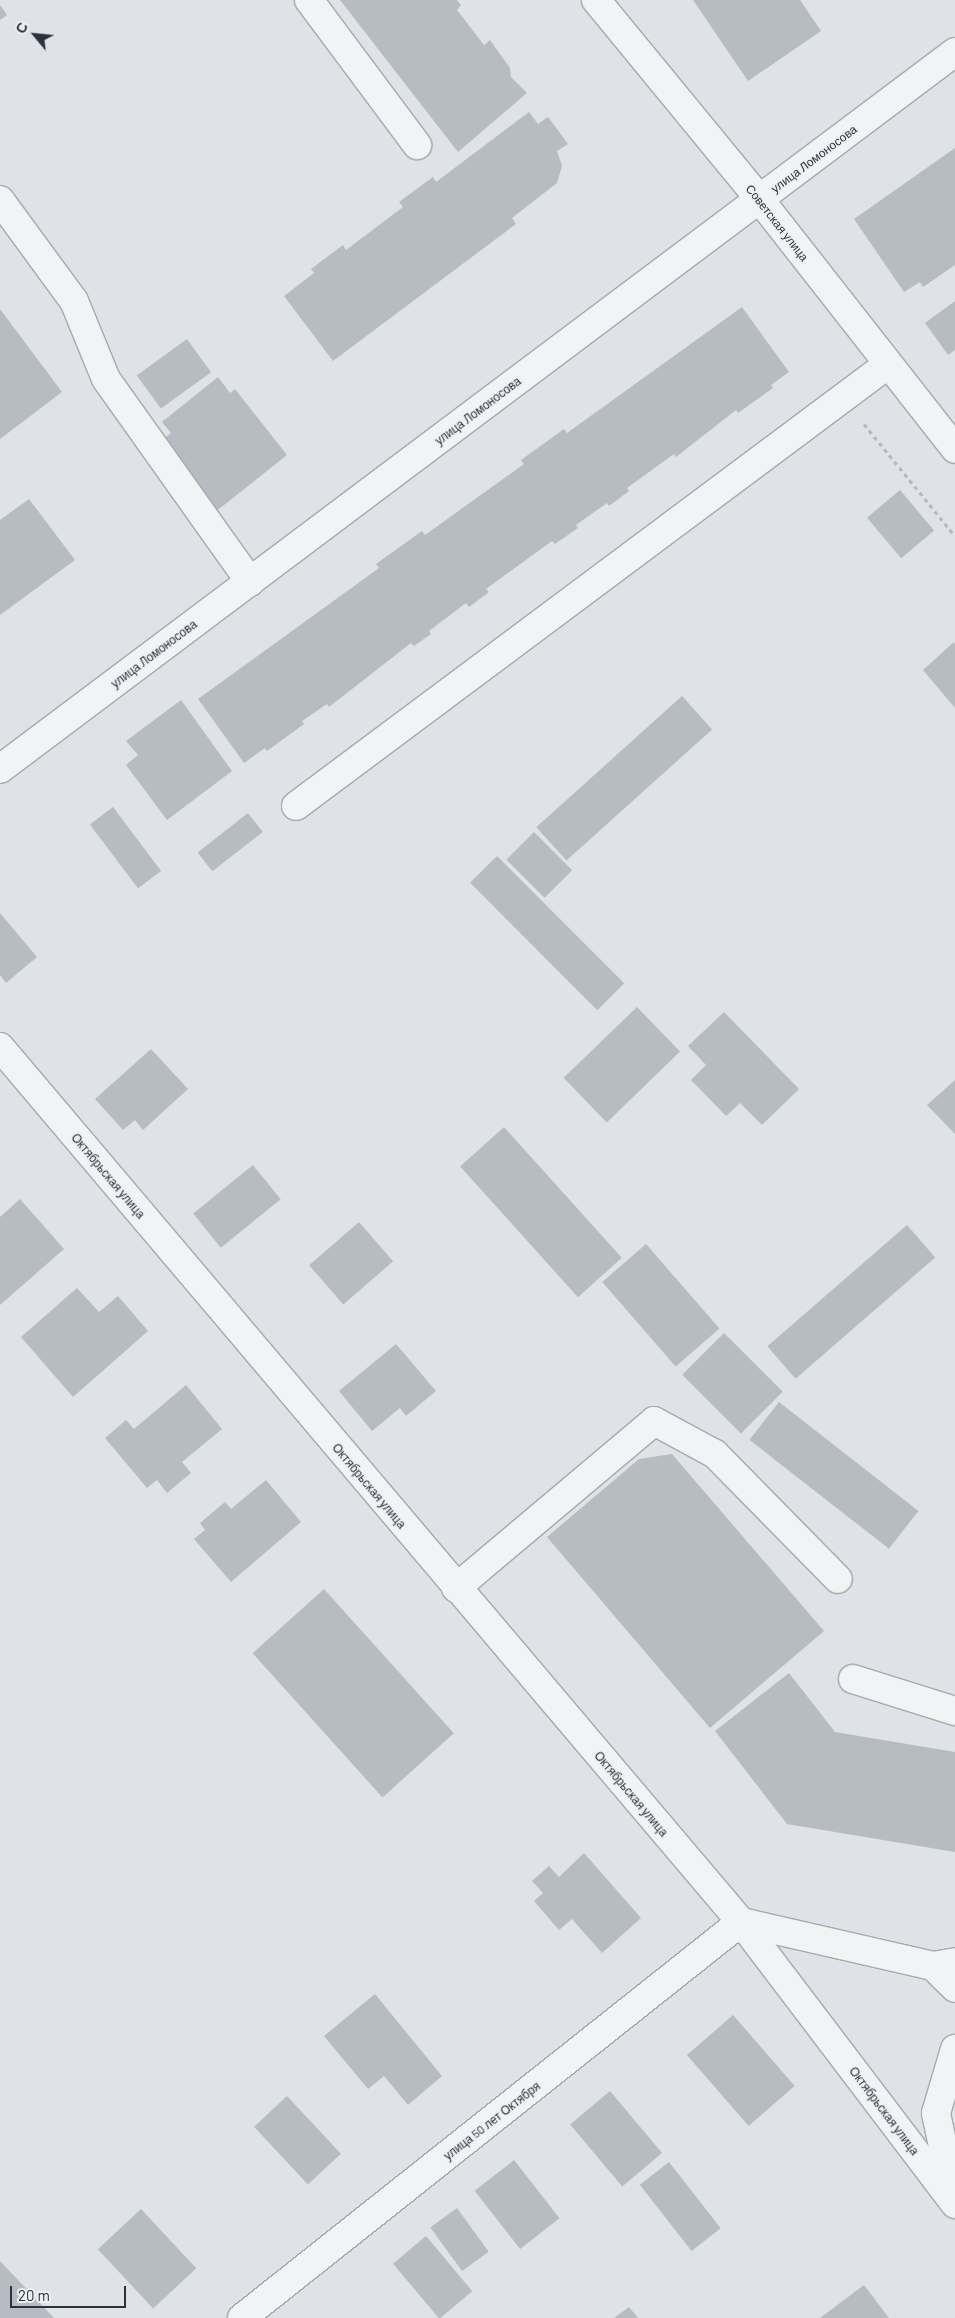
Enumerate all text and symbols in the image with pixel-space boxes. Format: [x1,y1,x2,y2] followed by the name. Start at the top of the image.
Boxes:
[10,10,60,60] north arrow
[11,19,31,36] text: С
[768,122,860,196] street label: улица Ломоносова
[743,182,811,264] street label: Советская улица
[432,374,524,448] street label: улица Ломоносова
[108,617,200,691] street label: улица Ломоносова
[68,1131,148,1221] street label: Октябрьская улица
[329,1441,409,1531] street label: Октябрьская улица
[591,1749,671,1839] street label: Октябрьская улица
[846,2064,922,2158] street label: Октябрьская улица
[441,2079,543,2163] street label: улица 50 лет Октября
[12,2276,129,2308] scale bar
[18,2286,50,2304] text: 20 m

